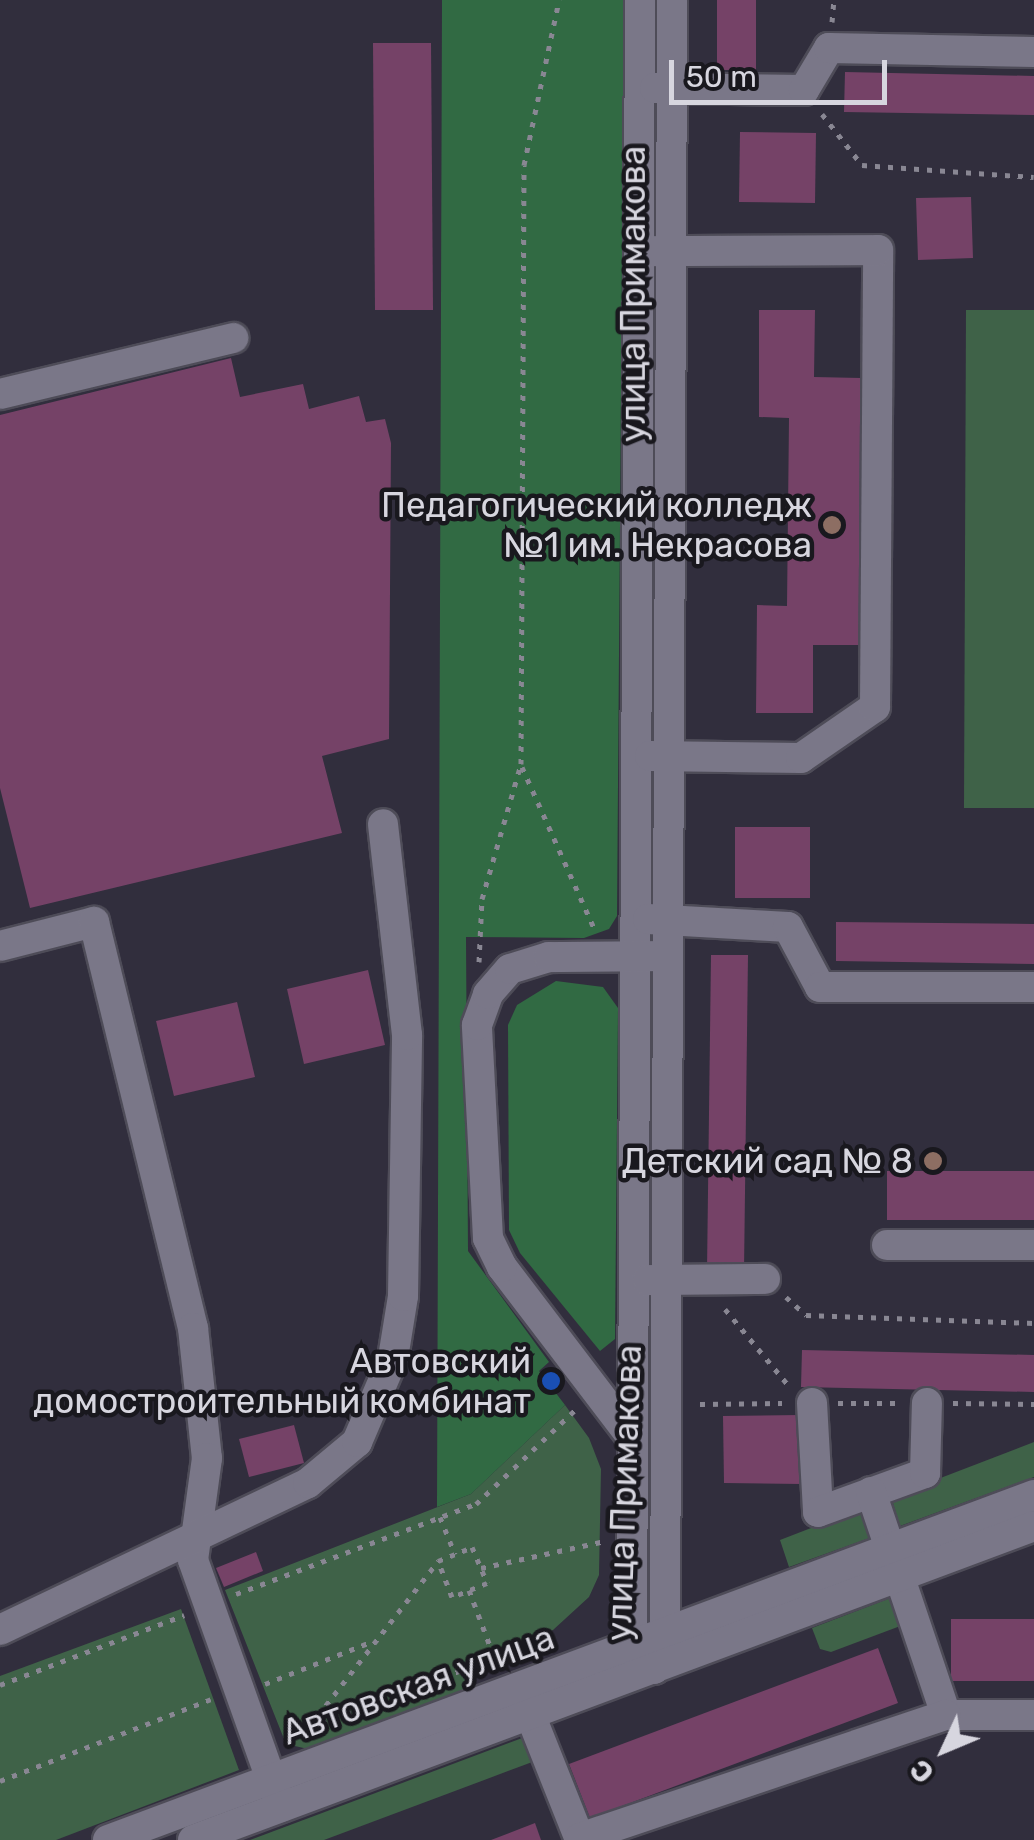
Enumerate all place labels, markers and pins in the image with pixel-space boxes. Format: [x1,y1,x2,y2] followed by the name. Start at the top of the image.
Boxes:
[381,484,812,566] place label: Педагогический колледж №1 им. Некрасова
[821,514,843,536] marker: Педагогический колледж №1 им. Некрасова
[622,1140,913,1182] place label: Детский сад № 8
[922,1150,944,1172] marker: Детский сад № 8
[33,1340,531,1422] place label: Автовский домостроительный комбинат
[540,1370,562,1392] marker: Автовский домостроительный комбинат

